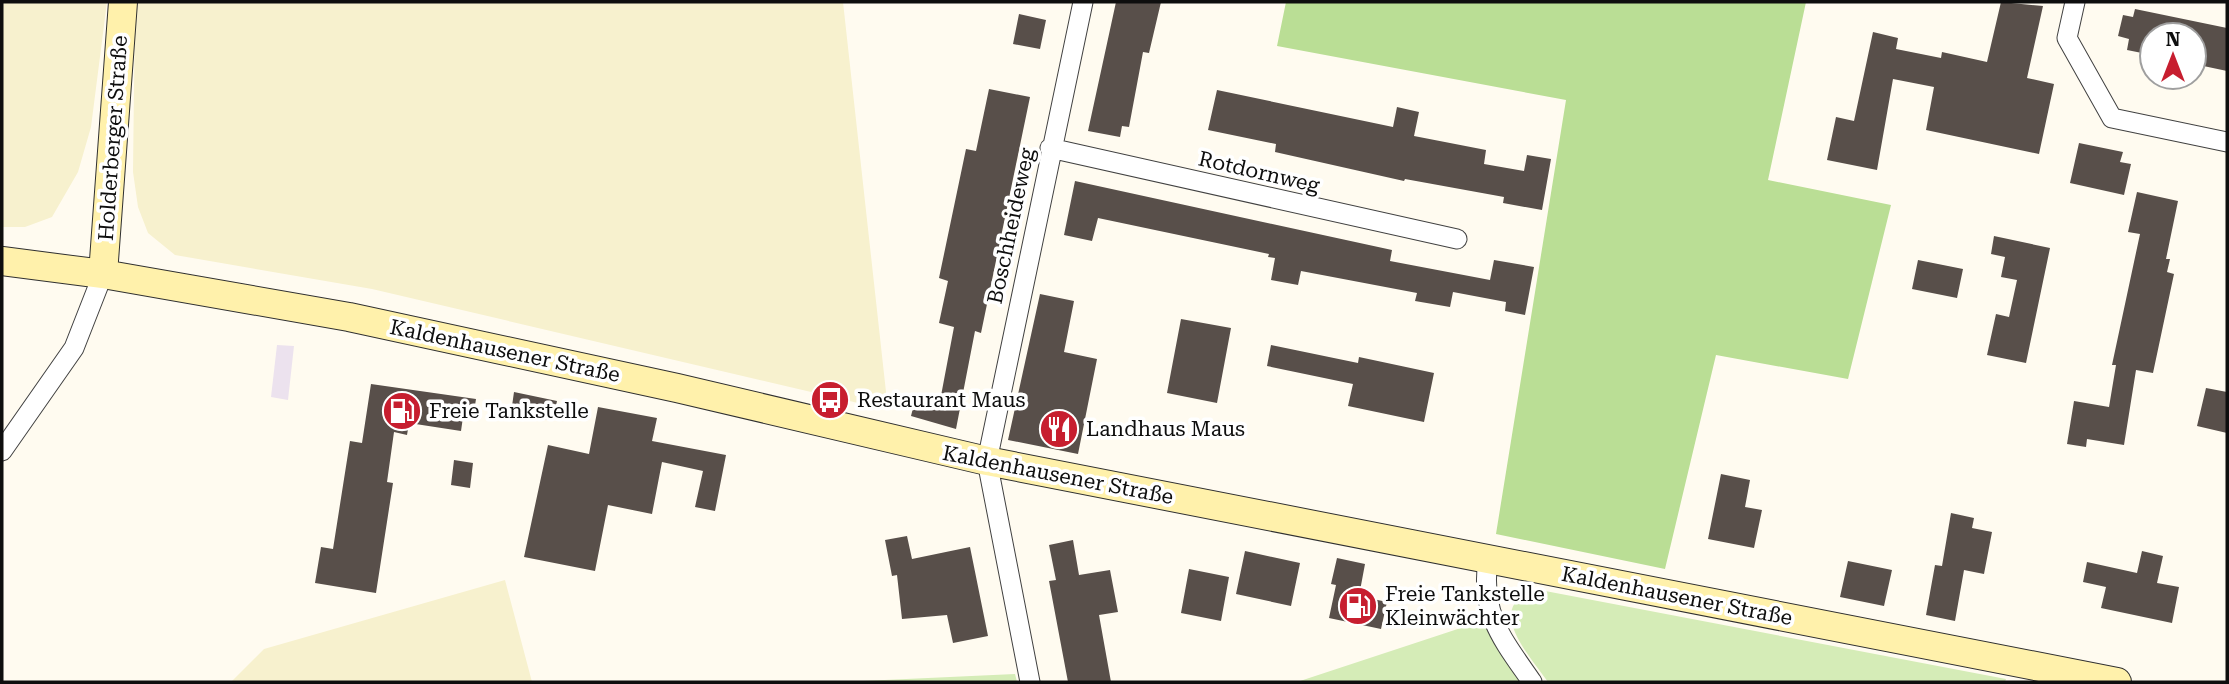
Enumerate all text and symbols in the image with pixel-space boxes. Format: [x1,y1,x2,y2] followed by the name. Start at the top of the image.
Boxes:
[2138,21,2208,91] north arrow
[2166,28,2181,51] text: N
[94,35,132,241] street label: Holderberger Straße
[983,146,1039,306] street label: Boschheideweg
[1196,146,1322,198] street label: Rotdornweg
[388,315,622,387] street label: Kaldenhausener Straße
[809,379,851,421] bus stop icon: Restaurant Maus
[857,388,1026,412] place label: Restaurant Maus
[381,390,423,432] fuel station icon: Freie Tankstelle
[429,399,589,423] place label: Freie Tankstelle
[1038,408,1080,450] restaurant icon: Landhaus Maus
[1086,417,1245,441] place label: Landhaus Maus
[941,441,1175,509] street label: Kaldenhausener Straße
[1560,562,1794,630] street label: Kaldenhausener Straße
[1385,582,1545,630] place label: Freie Tankstelle Kleinwächter
[1337,585,1379,627] fuel station icon: Freie Tankstelle Kleinwächter

